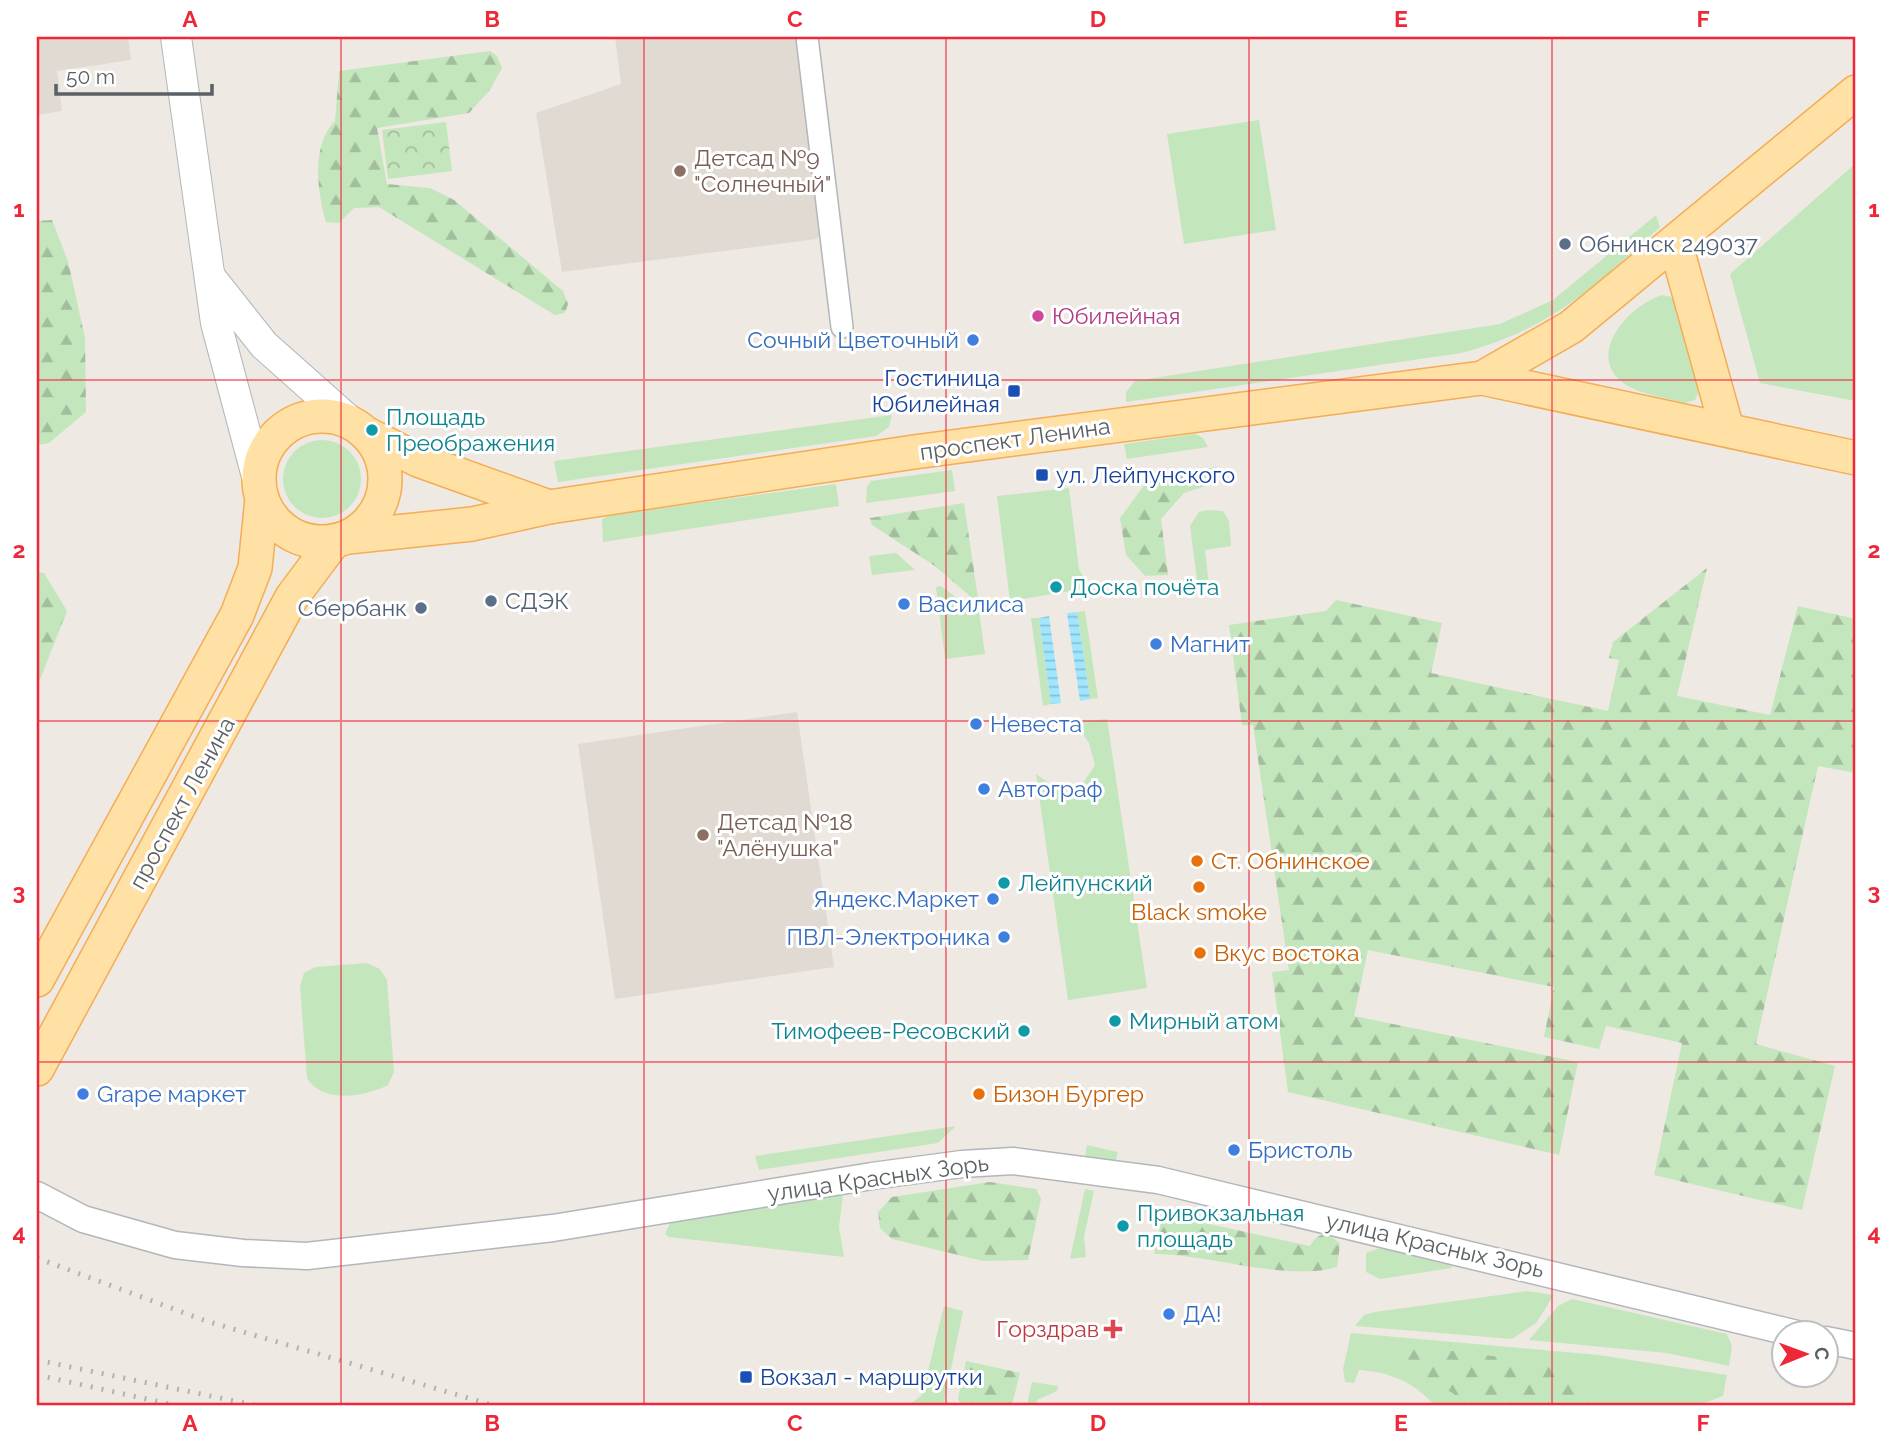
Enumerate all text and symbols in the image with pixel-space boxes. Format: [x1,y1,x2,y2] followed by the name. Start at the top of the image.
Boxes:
[182,5,198,32] text: A
[484,5,500,32] text: B
[787,5,803,32] text: C
[1090,5,1106,32] text: D
[1394,5,1408,32] text: E
[1696,5,1710,32] text: F
[56,52,212,96] scale bar
[66,64,115,89] text: 50 m
[694,144,831,197] place label: Детсад №9 "Солнечный"
[672,163,688,179] marker: Детсад №9 "Солнечный"
[13,195,25,222] text: 1
[1868,195,1880,222] text: 1
[1579,230,1758,257] place label: Обнинск 249037
[1557,236,1573,252] marker: Обнинск 249037
[1052,302,1180,329] place label: Юбилейная
[1030,308,1046,324] marker: Юбилейная
[747,326,959,353] place label: Сочный Цветочный
[965,332,981,348] marker: Сочный Цветочный
[872,364,1000,417] place label: Гостиница Юбилейная
[1006,383,1022,399] marker: Гостиница Юбилейная
[386,403,555,456] place label: Площадь Преображения
[918,412,1112,465] street label: проспект Ленина
[364,422,380,438] marker: Площадь Преображения
[1056,461,1235,488] place label: ул. Лейпунского
[1034,467,1050,483] marker: ул. Лейпунского
[13,536,25,563] text: 2
[1868,536,1880,563] text: 2
[1070,573,1219,600] place label: Доска почёта
[1048,579,1064,595] marker: Доска почёта
[505,587,569,614] place label: СДЭК
[918,590,1024,617] place label: Василиса
[483,593,499,609] marker: СДЭК
[298,594,407,621] place label: Сбербанк
[896,596,912,612] marker: Василиса
[413,600,429,616] marker: Сбербанк
[1170,630,1250,657] place label: Магнит
[1148,636,1164,652] marker: Магнит
[990,710,1082,737] place label: Невеста
[123,712,240,893] street label: проспект Ленина
[968,716,984,732] marker: Невеста
[998,775,1103,802] place label: Автограф
[976,781,992,797] marker: Автограф
[717,808,853,861] place label: Детсад №18 "Алёнушка"
[695,827,711,843] marker: Детсад №18 "Алёнушка"
[1211,847,1370,874] place label: Ст. Обнинское
[1189,853,1205,869] marker: Ст. Обнинское
[1018,869,1153,896] place label: Лейпунский
[996,875,1012,891] marker: Лейпунский
[13,878,25,905] text: 3
[1868,878,1880,905] text: 3
[1191,879,1207,895] marker: Black smoke
[813,885,979,912] place label: Яндекс.Маркет
[985,891,1001,907] marker: Яндекс.Маркет
[1131,898,1267,925] place label: Black smoke
[786,923,990,950] place label: ПВЛ-Электроника
[996,929,1012,945] marker: ПВЛ-Электроника
[1214,939,1360,966] place label: Вкус востока
[1192,945,1208,961] marker: Вкус востока
[1129,1007,1279,1034] place label: Мирный атом
[1107,1013,1123,1029] marker: Мирный атом
[771,1017,1010,1044] place label: Тимофеев-Ресовский
[1016,1023,1032,1039] marker: Тимофеев-Ресовский
[97,1080,246,1107] place label: Grape маркет
[993,1080,1144,1107] place label: Бизон Бургер
[75,1086,91,1102] marker: Grape маркет
[971,1086,987,1102] marker: Бизон Бургер
[1248,1136,1352,1163] place label: Бристоль
[1226,1142,1242,1158] marker: Бристоль
[766,1149,990,1206] street label: улица Красных Зорь
[1137,1199,1305,1252] place label: Привокзальная площадь
[1323,1206,1547,1283] street label: улица Красных Зорь
[1115,1218,1131,1234] marker: Привокзальная площадь
[12,1219,26,1246] text: 4
[1867,1219,1881,1246] text: 4
[1183,1300,1222,1327] place label: ДА!
[1161,1306,1177,1322] marker: ДА!
[996,1315,1099,1342] place label: Горздрав
[1770,1320,1840,1390] north arrow
[1105,1321,1121,1337] marker: Горздрав
[1811,1347,1833,1360] text: С
[760,1363,983,1390] place label: Вокзал - маршрутки
[738,1369,754,1385] marker: Вокзал - маршрутки
[182,1409,198,1436] text: A
[484,1409,500,1436] text: B
[787,1409,803,1436] text: C
[1090,1409,1106,1436] text: D
[1394,1409,1408,1436] text: E
[1696,1409,1710,1436] text: F

